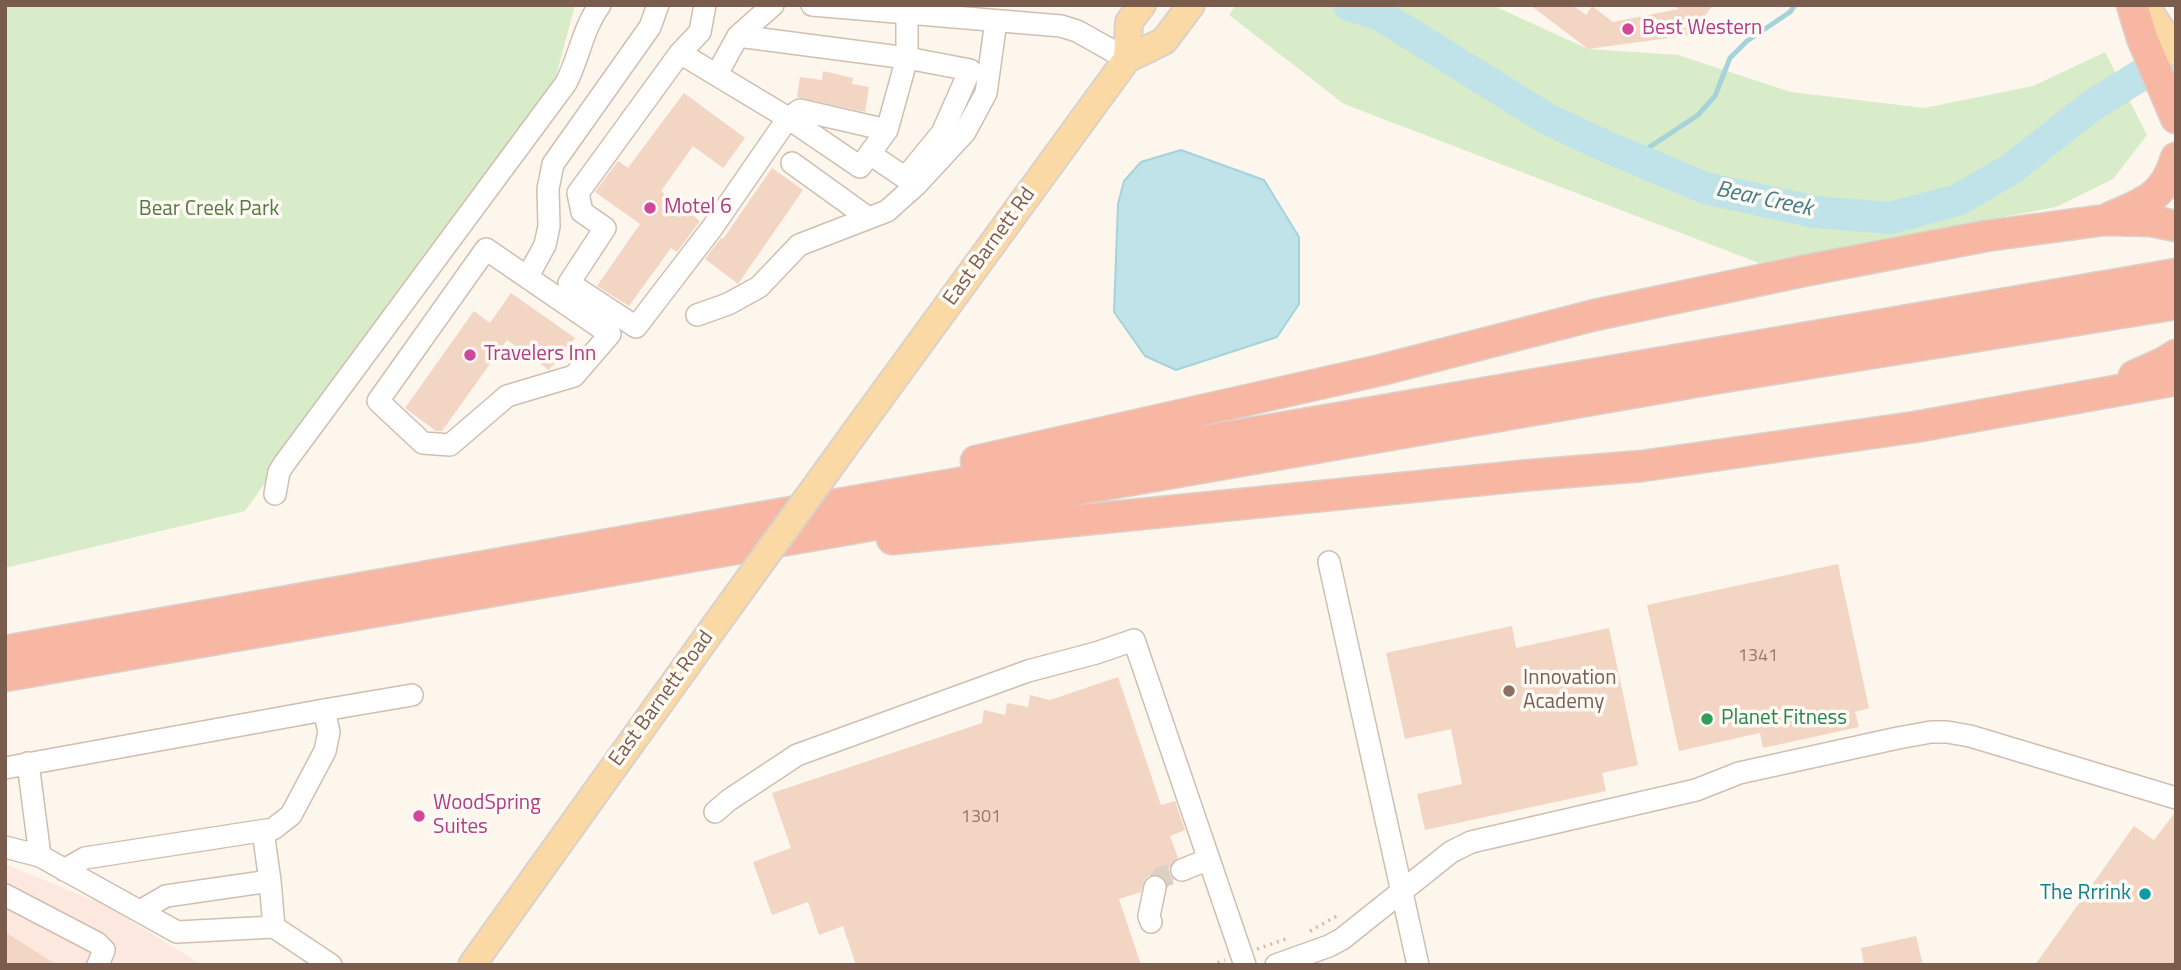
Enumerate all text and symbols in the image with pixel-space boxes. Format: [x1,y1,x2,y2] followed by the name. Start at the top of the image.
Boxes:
[1642,16,1762,42] place label: Best Western
[1620,21,1636,37] marker: Best Western
[1713,176,1815,224] water label: Bear Creek
[939,183,1041,311] street label: East Barnett Rd
[664,195,732,221] place label: Motel 6
[139,197,279,223] park label: Bear Creek Park
[642,200,658,216] marker: Motel 6
[484,342,596,368] place label: Travelers Inn
[462,347,478,363] marker: Travelers Inn
[604,626,720,772] street label: East Barnett Road
[1738,646,1778,668] house number: 1341
[1523,666,1616,716] place label: Innovation Academy
[1501,683,1517,699] marker: Innovation Academy
[1721,706,1847,732] place label: Planet Fitness
[1699,711,1715,727] marker: Planet Fitness
[433,791,541,841] place label: WoodSpring Suites
[961,807,1001,829] house number: 1301
[411,808,427,824] marker: WoodSpring Suites
[2040,881,2131,907] place label: The Rrrink
[2137,886,2153,902] marker: The Rrrink

